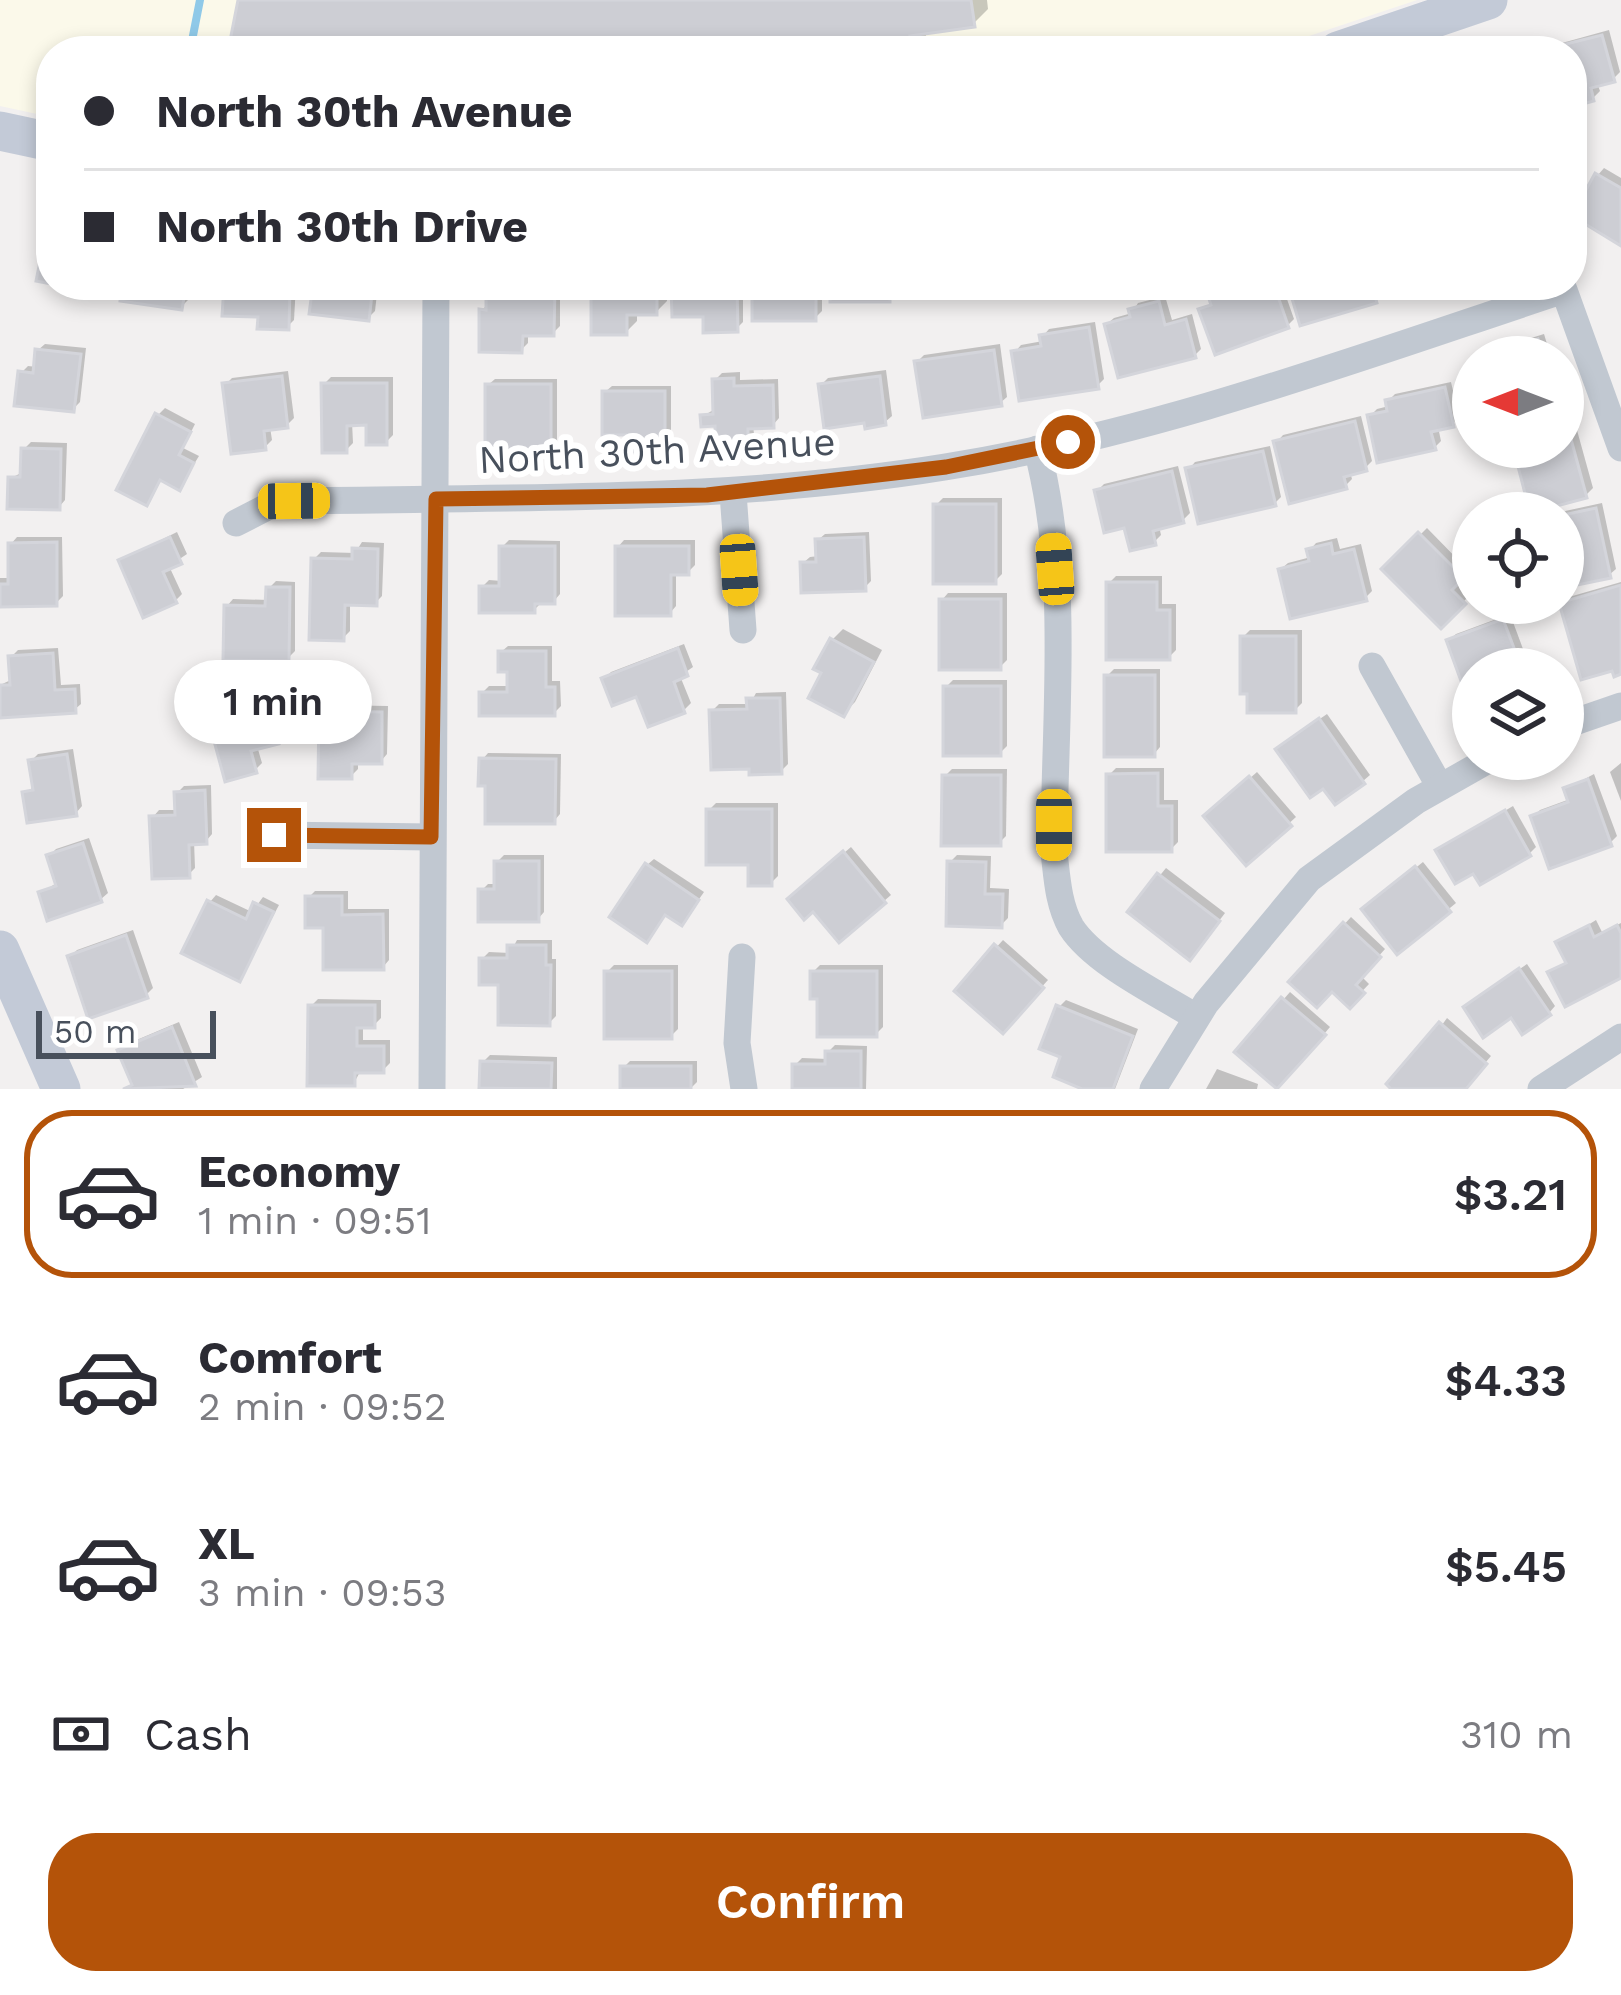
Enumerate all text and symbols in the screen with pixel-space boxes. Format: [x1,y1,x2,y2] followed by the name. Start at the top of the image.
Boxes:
[156,85,573,138] text: North 30th Avenue
[156,200,528,253] text: North 30th Drive
[1452,336,1584,468] north arrow
[1452,336,1584,780] map controls
[1041,415,1095,469] route start
[477,419,837,482] street label: North 30th Avenue
[258,482,330,520] car
[1452,492,1584,624] button: locate
[1035,532,1075,606] car
[719,533,759,607] car
[1452,648,1584,780] button: layers
[175,661,373,745] callout: 1 min
[223,679,323,724] text: 1 min
[1036,789,1072,861] car
[247,808,301,862] route end
[36,1005,216,1058] scale bar
[54,1012,136,1051] text: 50 m
[54,1140,162,1248] icon: car
[198,1145,400,1198] text: Economy
[1454,1168,1567,1221] text: $3.21
[198,1198,431,1243] text: 1 min · 09:51
[54,1326,162,1434] icon: car
[198,1331,382,1384] text: Comfort
[1445,1354,1567,1407] text: $4.33
[198,1384,446,1429] text: 2 min · 09:52
[54,1512,162,1620] icon: car
[198,1517,255,1570] text: XL
[1445,1540,1567,1593] text: $5.45
[198,1570,446,1615] text: 3 min · 09:53
[48,1701,114,1767] icon: cash
[144,1708,252,1761] text: Cash
[1460,1712,1573,1757] text: 310 m
[48,1833,1573,1971] button: Confirm

